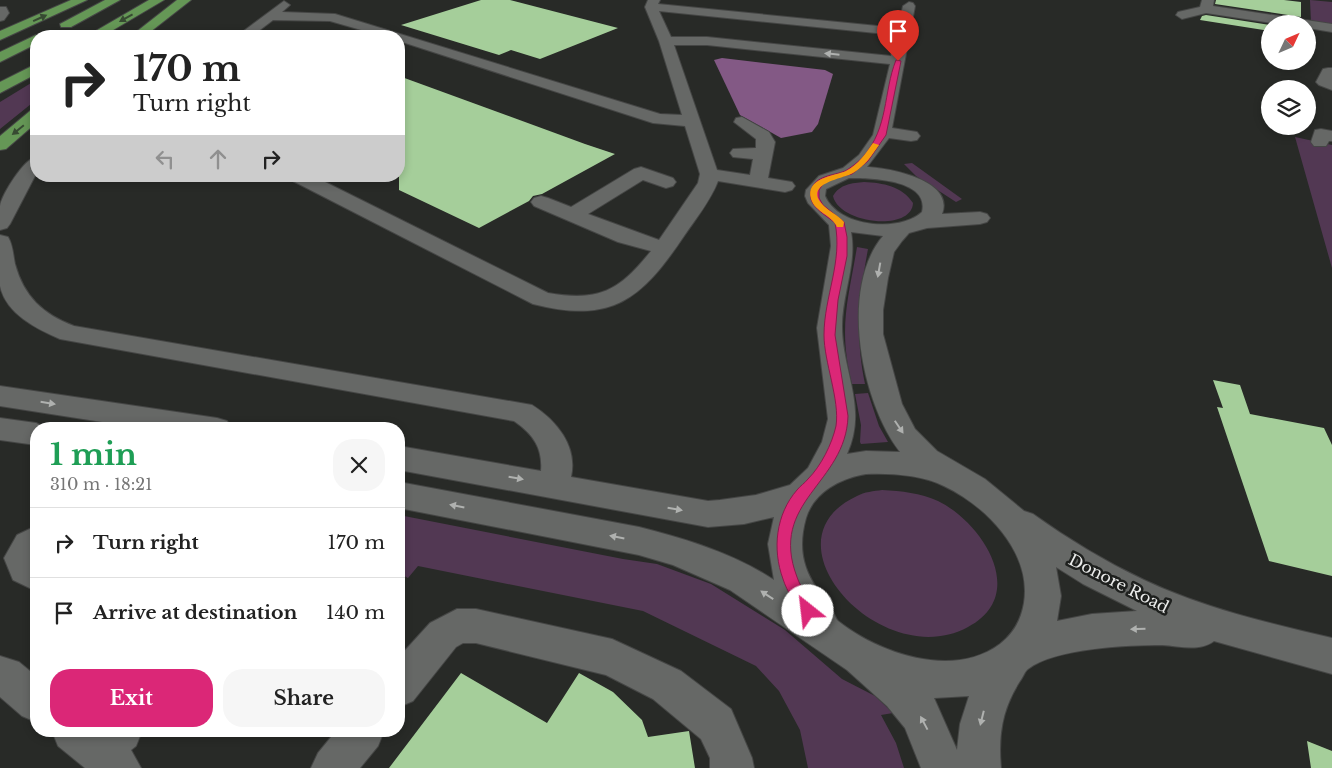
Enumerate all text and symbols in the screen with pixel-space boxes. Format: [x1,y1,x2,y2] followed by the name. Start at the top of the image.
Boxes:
[877,10,919,61] pin
[33,13,47,21] one-way arrow
[119,14,133,22] one-way arrow
[1261,15,1316,70] north arrow
[1261,15,1316,135] map controls
[884,17,912,45] icon: arrive
[133,47,241,90] text: 170 m
[50,50,115,115] icon: right
[824,50,840,58] one-way arrow
[1261,80,1316,135] button: layers
[133,90,251,117] text: Turn right
[12,124,25,135] one-way arrow
[151,145,179,173] icon: left
[204,145,232,173] icon: ahead
[257,145,285,173] icon: right
[874,262,882,278] one-way arrow
[41,399,57,407] one-way arrow
[894,420,903,434] one-way arrow
[50,436,137,473] text: 1 min
[333,439,385,491] button: close
[50,474,152,494] text: 310 m · 18:21
[508,475,524,483] one-way arrow
[450,502,465,510] one-way arrow
[668,505,684,513] one-way arrow
[50,529,78,557] icon: right
[93,531,199,554] text: Turn right
[328,531,385,554] text: 170 m
[608,533,624,541] one-way arrow
[1066,549,1173,617] street label: Donore Road
[781,584,833,636] position arrow
[761,590,774,600] one-way arrow
[50,599,78,627] icon: arrive
[93,601,297,624] text: Arrive at destination
[326,601,385,624] text: 140 m
[1130,625,1146,633] one-way arrow
[50,669,213,727] button: Exit
[223,669,385,727] button: Share
[978,710,986,725] one-way arrow
[920,716,928,730] one-way arrow

